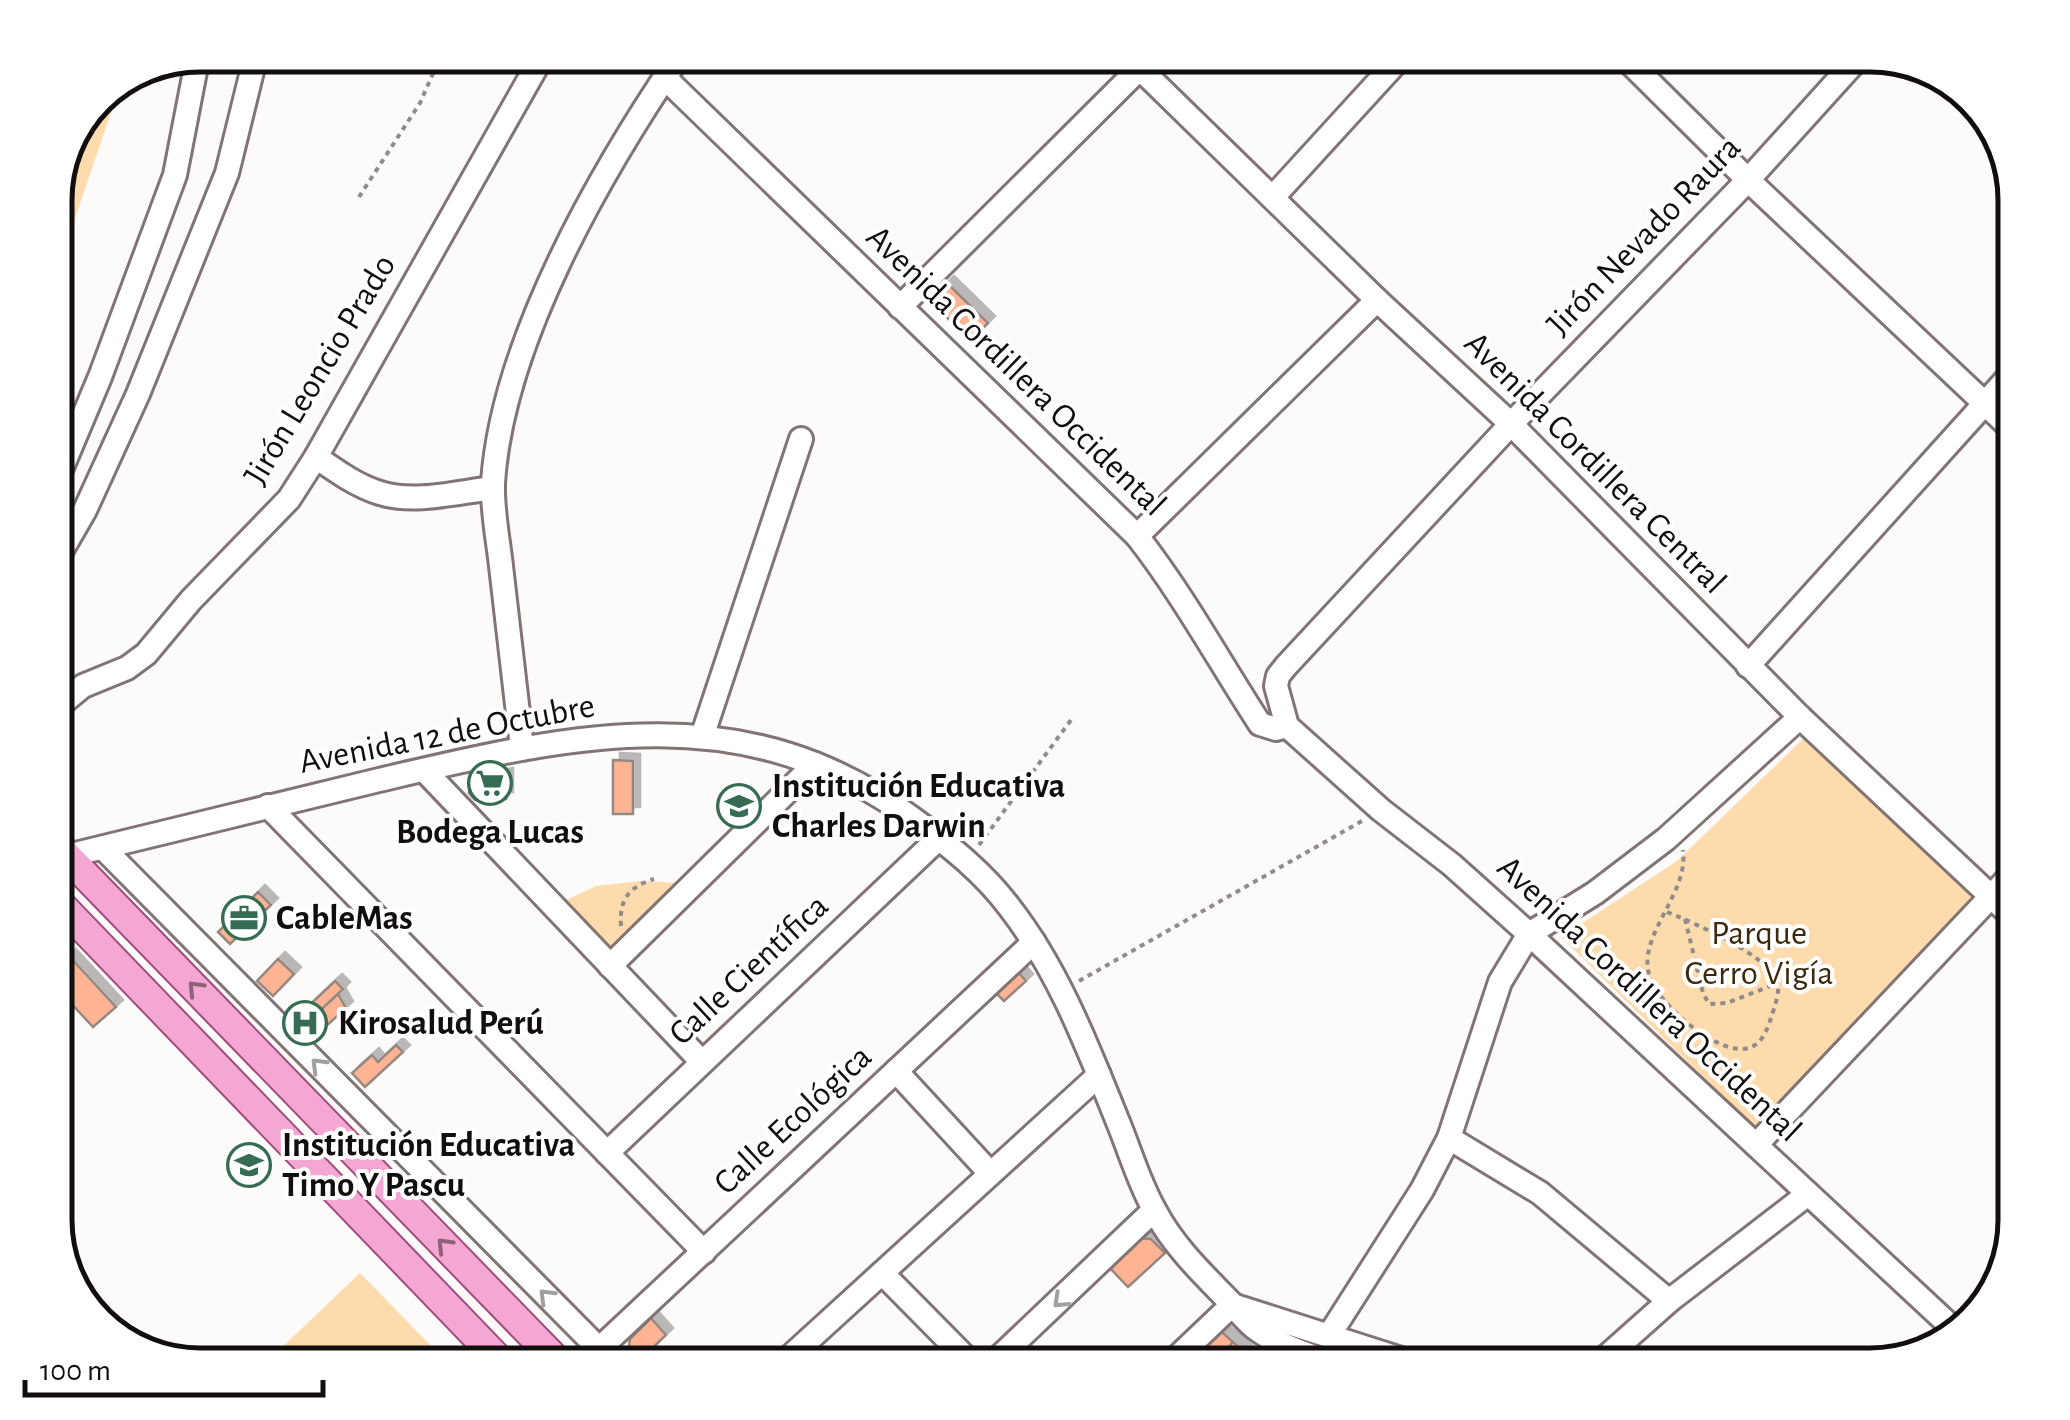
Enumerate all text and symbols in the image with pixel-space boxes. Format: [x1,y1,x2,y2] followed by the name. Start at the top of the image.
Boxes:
[1541,130,1747,342] street label: Jirón Nevado Raura
[860,219,1172,523] street label: Avenida Cordillera Occidental
[238,249,402,491] street label: Jirón Leoncio Prado
[1458,326,1732,600] street label: Avenida Cordillera Central
[296,688,598,780] street label: Avenida 12 de Octubre
[467,760,513,806] supermarket icon: Bodega Lucas
[772,769,1065,844] place label: Institución Educativa Charles Darwin
[716,783,762,829] school or university icon: Institución Educativa Charles Darwin
[396,815,584,850] place label: Bodega Lucas
[1490,849,1808,1149] street label: Avenida Cordillera Occidental
[663,888,835,1052] street label: Calle Científica
[221,895,267,941] office icon: CableMas
[276,901,413,936] place label: CableMas
[1684,916,1834,991] park label: Parque Cerro Vigía
[189,982,207,1000] one-way arrow
[282,1000,328,1046] hospital icon: Kirosalud Perú
[338,1006,544,1041] place label: Kirosalud Perú
[708,1039,878,1201] street label: Calle Ecológica
[312,1058,330,1076] one-way arrow
[282,1128,575,1203] place label: Institución Educativa Timo Y Pascu
[226,1142,272,1188] school or university icon: Institución Educativa Timo Y Pascu
[438,1238,456,1256] one-way arrow
[540,1289,558,1307] one-way arrow
[1053,1289,1071,1307] one-way arrow
[25,1335,322,1397] scale bar
[40,1356,111,1386] text: 100 m

